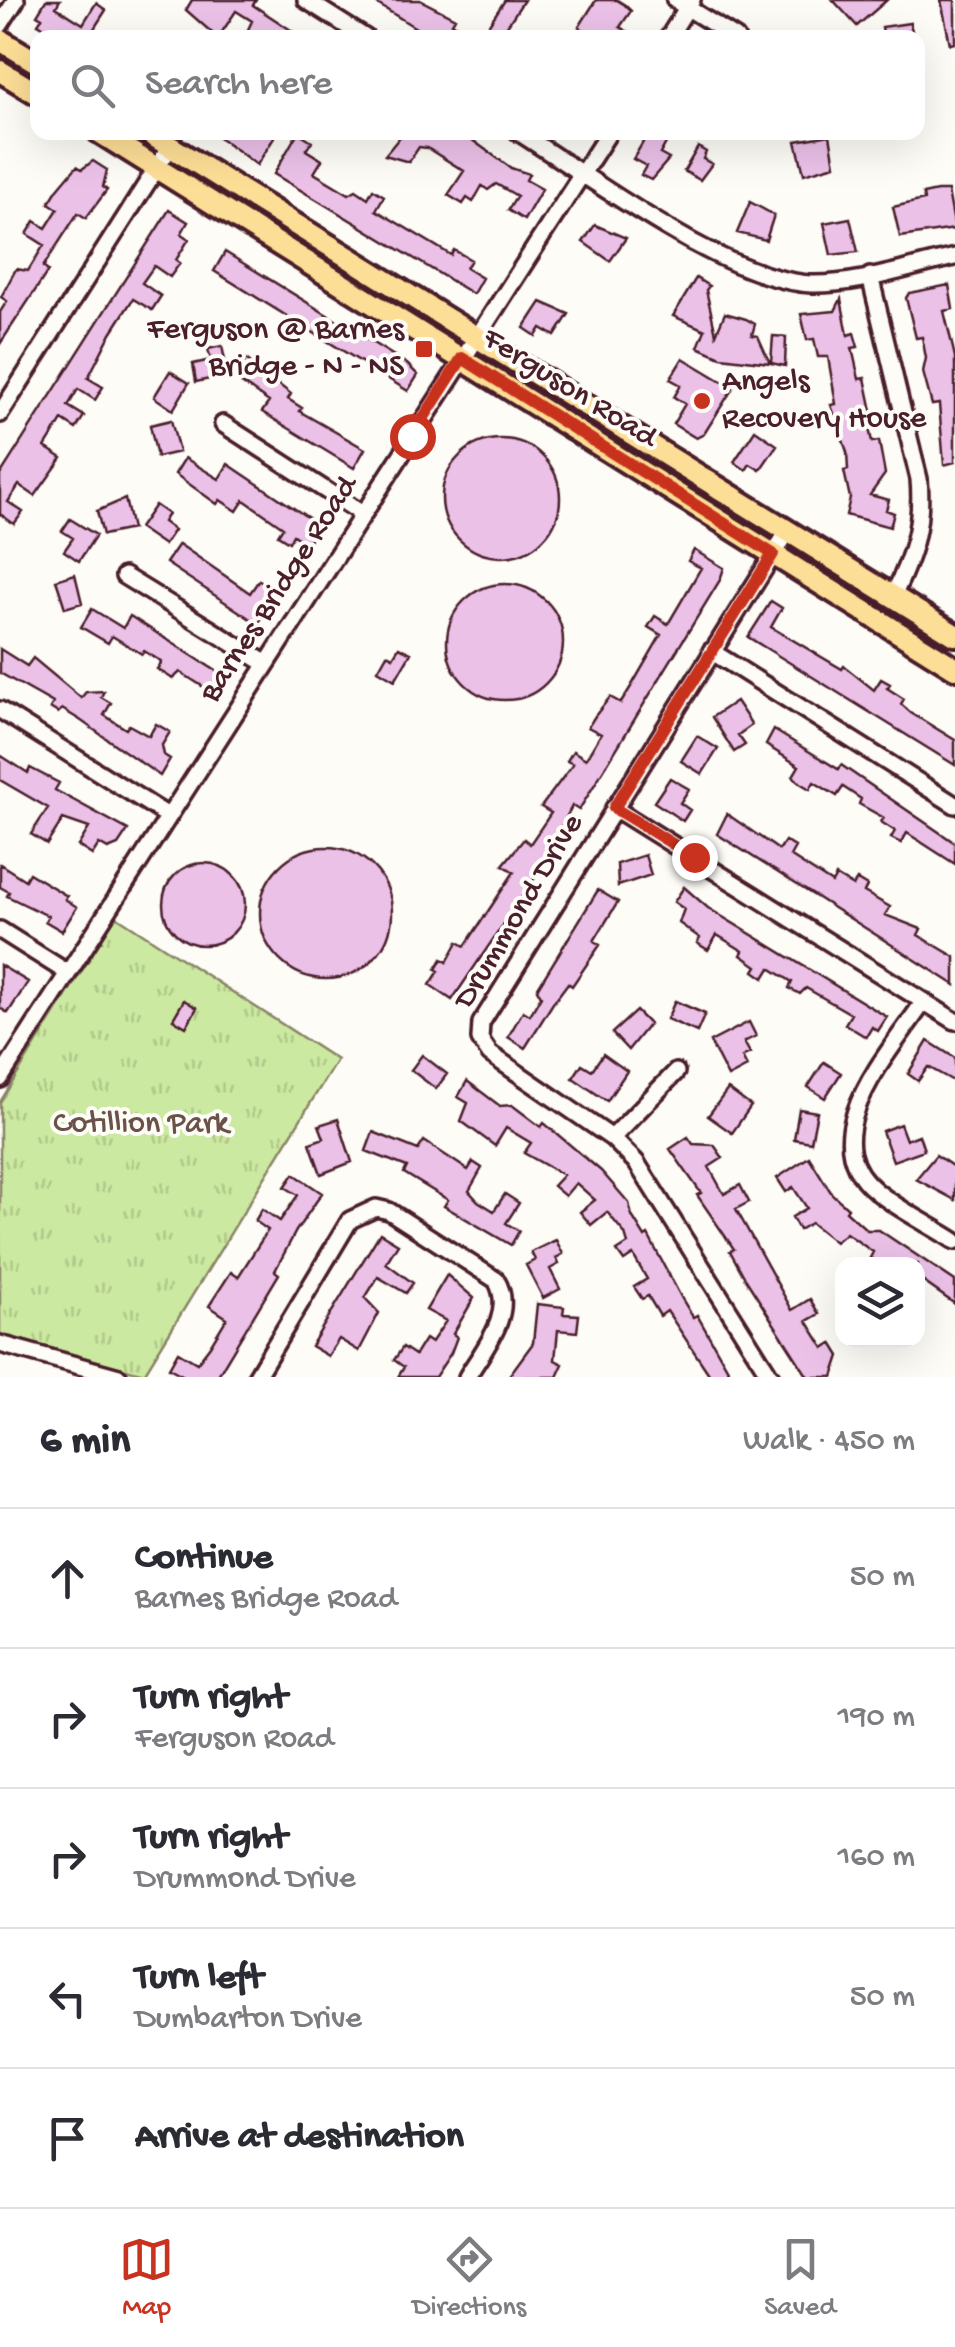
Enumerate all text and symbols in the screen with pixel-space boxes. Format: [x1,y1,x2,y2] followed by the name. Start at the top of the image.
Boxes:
[30,30,925,140] search box
[65,58,120,113] icon: search
[145,63,332,107] text: Search here
[146,312,405,387] place label: Ferguson @ Barnes Bridge - N - NS
[474,320,665,459] street label: Ferguson Road
[413,338,435,360] marker: Ferguson @ Barnes Bridge - N - NS
[722,364,927,439] place label: Angels Recovery House
[691,390,713,412] marker: Angels Recovery House
[390,414,436,460] route start
[192,468,369,711] street label: Barnes Bridge Road
[446,807,593,1018] street label: Drummond Drive
[672,835,718,881] route end
[53,1106,231,1144] park label: Cotillion Park
[835,1257,925,1347] map controls
[835,1257,925,1347] button: layers
[40,1418,130,1467] text: 6 min
[743,1423,915,1461] text: Walk · 450 m
[135,1537,273,1581] text: Continue
[40,1551,95,1606] icon: ahead
[850,1559,915,1597] text: 50 m
[135,1581,397,1619] text: Barnes Bridge Road
[135,1677,287,1721] text: Turn right
[40,1691,95,1746] icon: right
[838,1699,915,1737] text: 190 m
[135,1721,334,1759] text: Ferguson Road
[135,1817,287,1861] text: Turn right
[40,1831,95,1886] icon: right
[837,1839,915,1877] text: 160 m
[135,1861,356,1899] text: Drummond Drive
[135,1957,263,2001] text: Turn left
[40,1971,95,2026] icon: left
[850,1979,915,2017] text: 50 m
[135,2001,362,2039] text: Dumbarton Drive
[40,2111,95,2166] icon: arrive
[135,2116,464,2160] text: Arrive at destination
[119,2232,174,2325] tab: Map
[412,2232,526,2325] tab: Directions
[764,2232,836,2325] tab: Saved

